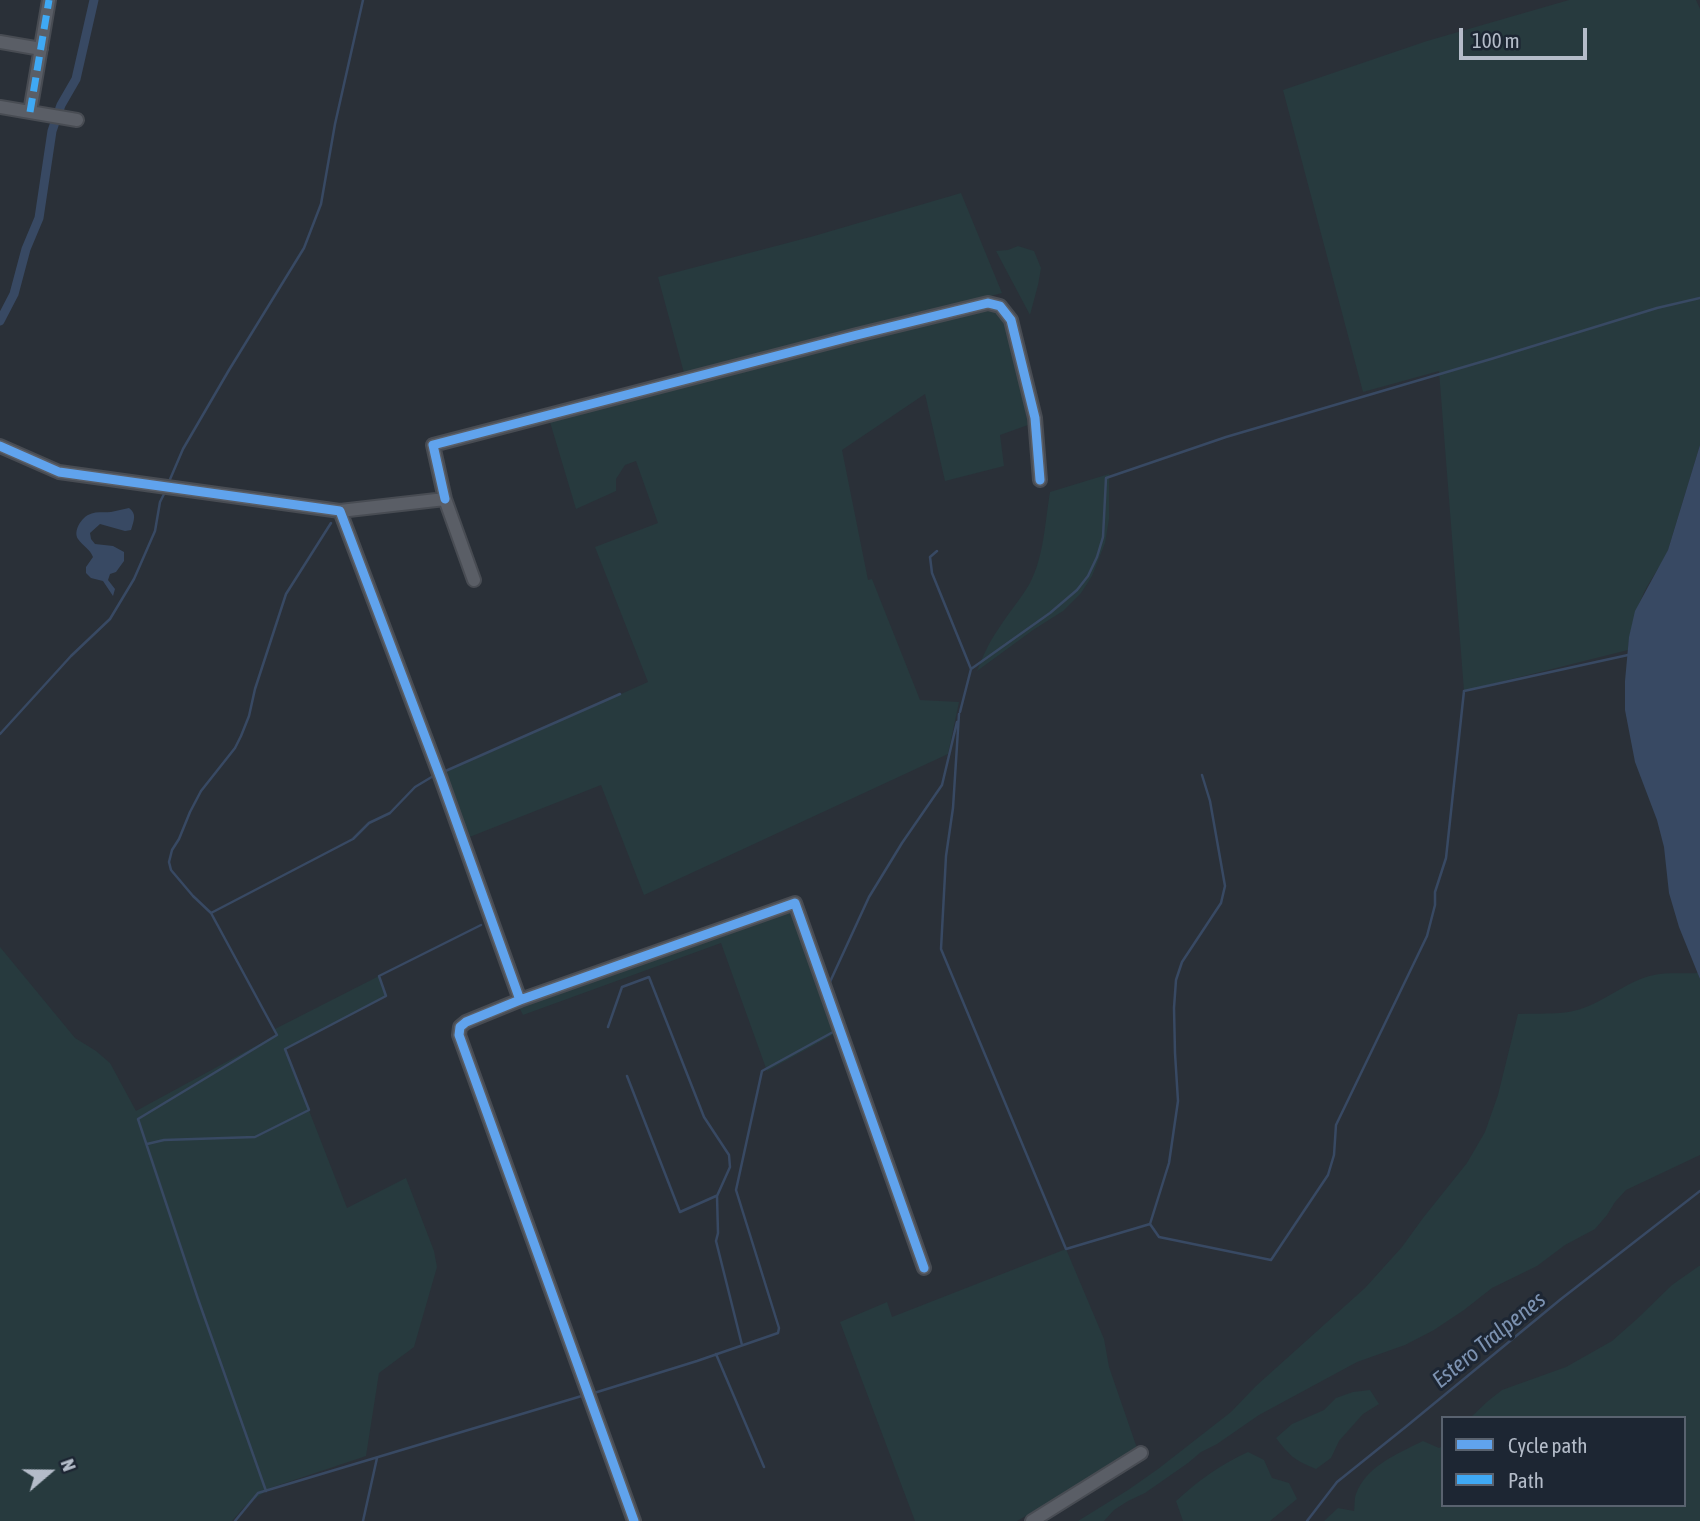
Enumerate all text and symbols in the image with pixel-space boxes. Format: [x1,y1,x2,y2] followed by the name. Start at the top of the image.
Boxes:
[1462,14,1590,58] scale bar
[1472,28,1520,52] text: 100 m
[1427,1286,1551,1394] water label: Estero Tralpenes
[1441,1416,1686,1507] legend
[1508,1433,1587,1457] text: Cycle path
[14,1437,84,1507] north arrow
[56,1456,81,1474] text: N
[1508,1468,1544,1492] text: Path

